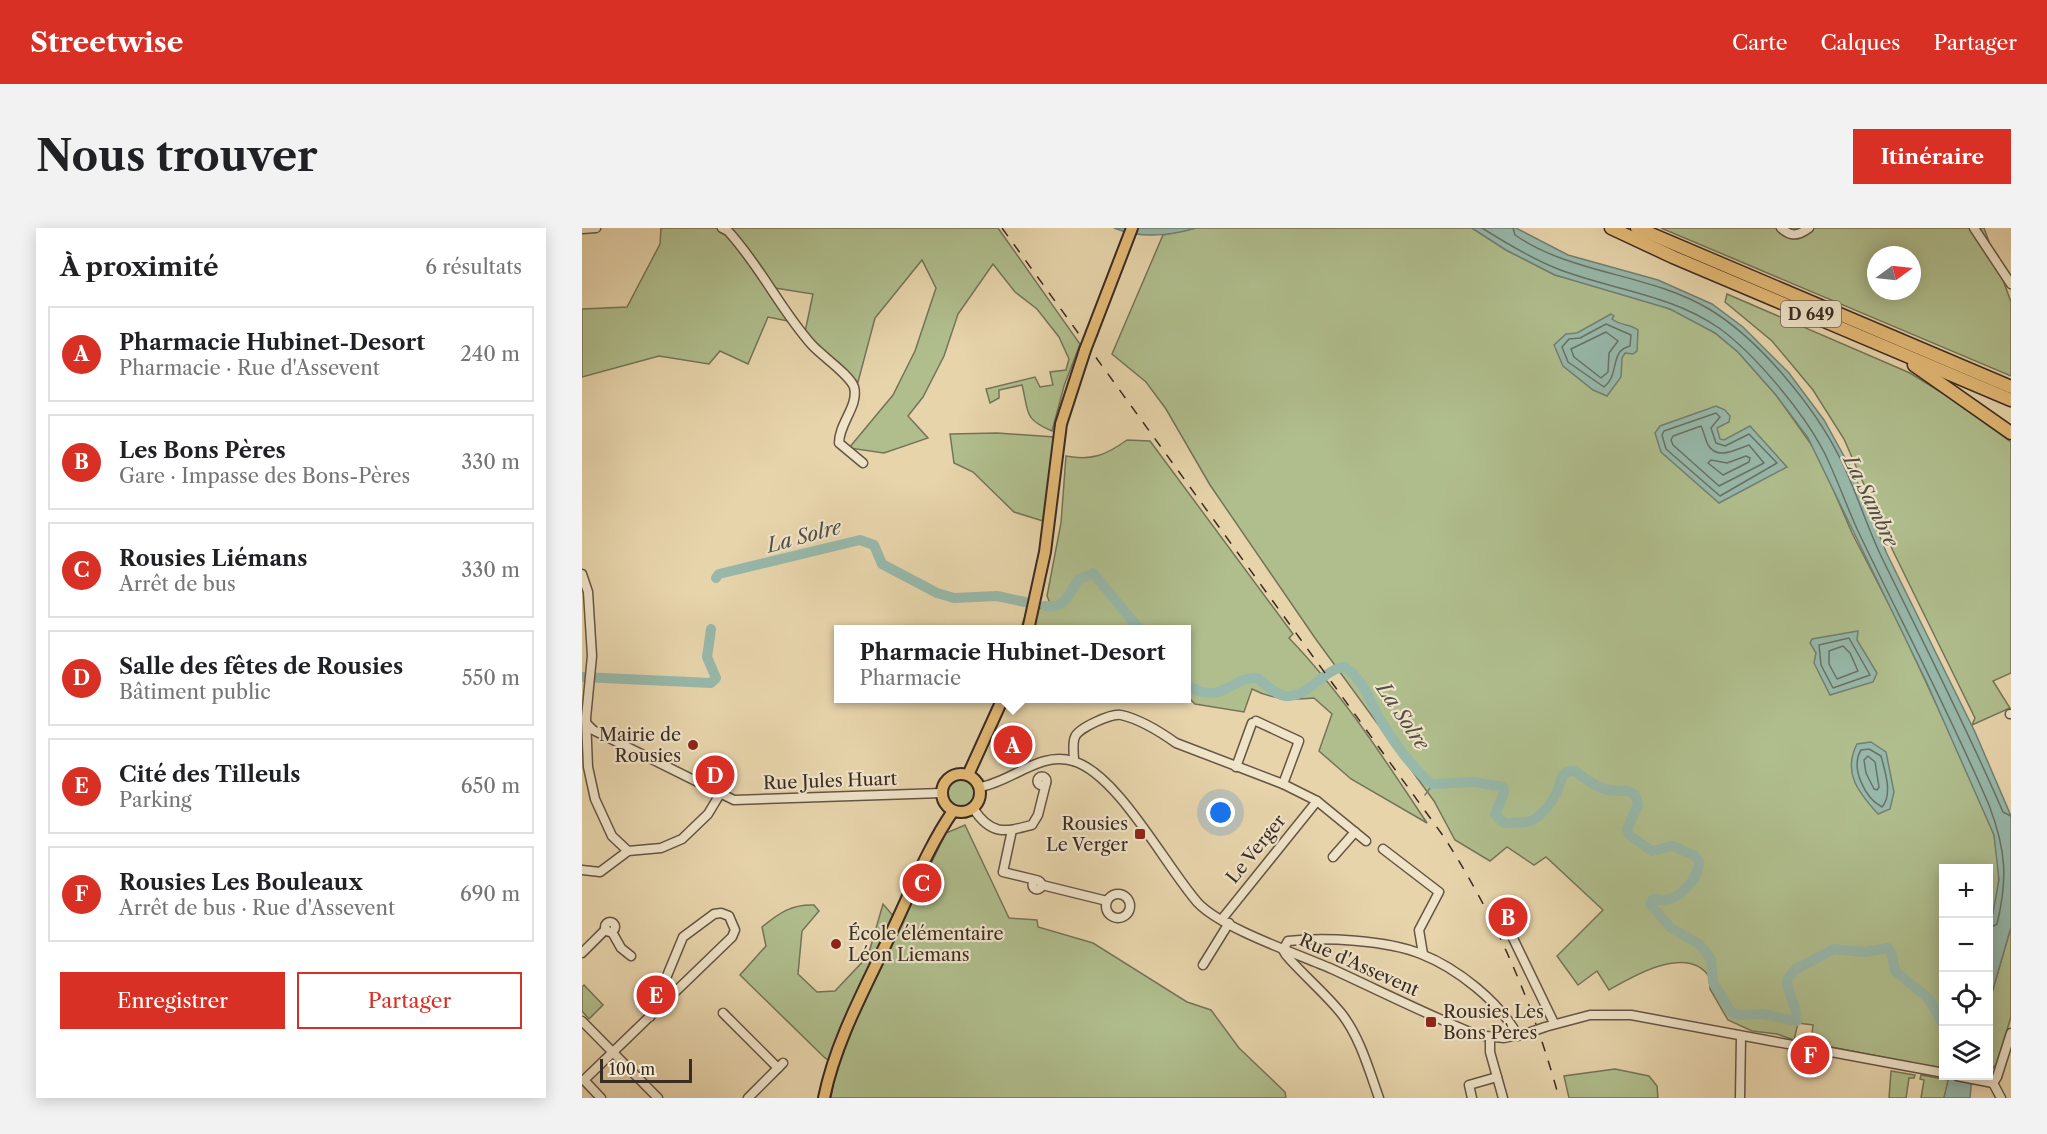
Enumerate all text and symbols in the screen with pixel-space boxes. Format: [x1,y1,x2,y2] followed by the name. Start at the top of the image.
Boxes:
[30,25,184,59] text: Streetwise
[1732,30,1787,55] text: Carte
[1820,30,1900,55] text: Calques
[1933,30,2017,55] text: Partager
[1853,129,2011,184] button: Itinéraire
[36,130,318,182] text: Nous trouver
[1867,246,1921,300] north arrow
[60,251,219,283] text: À proximité
[425,255,522,279] text: 6 résultats
[1781,301,1841,327] road number: D 649
[119,329,425,356] text: Pharmacie Hubinet-Desort
[74,342,89,366] text: A
[460,342,520,366] text: 240 m
[119,356,380,380] text: Pharmacie · Rue d'Assevent
[119,437,286,464] text: Les Bons Pères
[1838,449,1904,552] water label: La Sambre
[74,450,89,474] text: B
[461,450,520,474] text: 330 m
[119,464,410,488] text: Gare · Impasse des Bons-Pères
[762,514,845,558] water label: La Solre
[119,545,307,572] text: Rousies Liémans
[73,558,90,582] text: C
[461,558,520,582] text: 330 m
[119,572,236,596] text: Arrêt de bus
[834,625,1191,703] popup
[859,639,1166,666] text: Pharmacie Hubinet-Desort
[119,653,403,680] text: Salle des fêtes de Rousies
[73,666,90,690] text: D
[462,666,520,690] text: 550 m
[859,666,961,690] text: Pharmacie
[1371,676,1435,755] water label: La Solre
[119,680,271,704] text: Bâtiment public
[994,722,1032,768] pin: A
[599,724,681,767] place label: Mairie de Rousies
[686,738,700,752] marker: Mairie de Rousies
[696,752,734,798] pin: D
[119,761,301,788] text: Cité des Tilleuls
[763,768,898,794] street label: Rue Jules Huart
[74,774,89,798] text: E
[461,774,520,798] text: 650 m
[119,788,192,812] text: Parking
[1206,798,1235,827] your location
[1222,810,1291,888] street label: Le Verger
[1046,813,1128,856] place label: Rousies Le Verger
[1133,827,1147,841] marker: Rousies Le Verger
[902,860,942,906] pin: C
[1939,864,1993,1080] map controls
[1939,864,1993,918] button: +
[119,869,363,896] text: Rousies Les Bouleaux
[75,882,88,906] text: F
[460,882,520,906] text: 690 m
[1488,894,1528,940] pin: B
[119,896,395,920] text: Arrêt de bus · Rue d'Assevent
[1939,918,1993,972] button: −
[848,922,1004,966] place label: École élémentaire Léon Liemans
[1296,929,1423,1001] street label: Rue d'Assevent
[829,937,843,951] marker: École élémentaire Léon Liemans
[60,972,285,1029] button: Enregistrer
[297,972,522,1029] button: Partager
[636,972,676,1017] pin: E
[1939,972,1993,1026] button: locate
[1443,1001,1544,1044] place label: Rousies Les Bons Pères
[1424,1015,1438,1029] marker: Rousies Les Bons Pères
[1939,1026,1993,1080] button: layers
[1790,1032,1830,1078] pin: F
[600,1056,692,1084] scale bar
[609,1059,655,1079] text: 100 m

